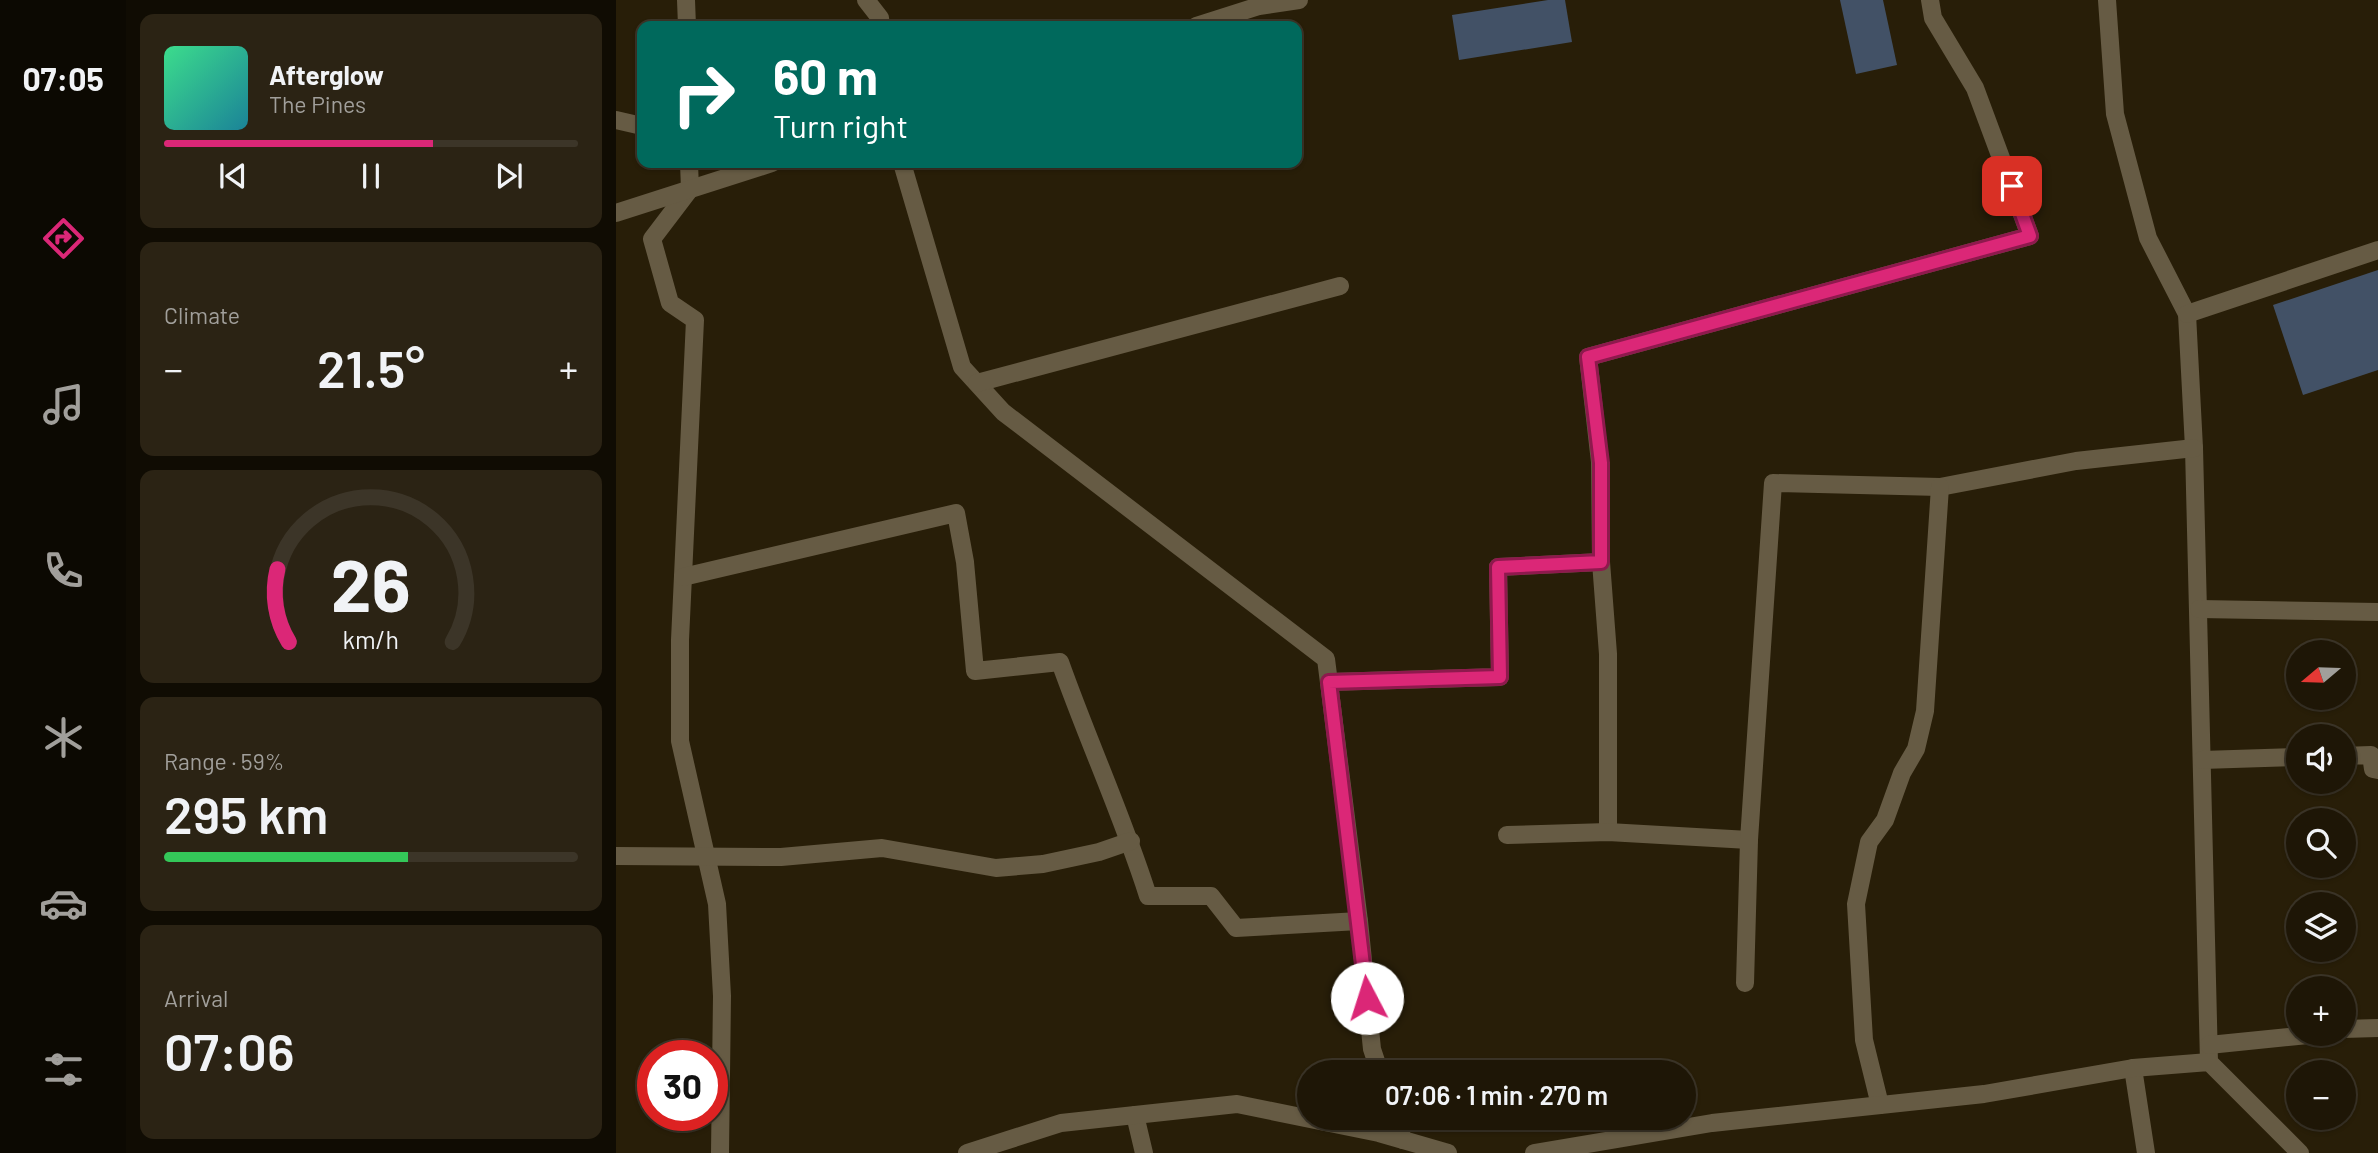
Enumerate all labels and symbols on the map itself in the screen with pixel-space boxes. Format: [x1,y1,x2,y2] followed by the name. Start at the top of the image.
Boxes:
[1982,156,2042,216] pin
[2286,640,2356,710] north arrow
[1330,961,1404,1035] position arrow
[637,1040,728,1131] speed limit sign: 30

